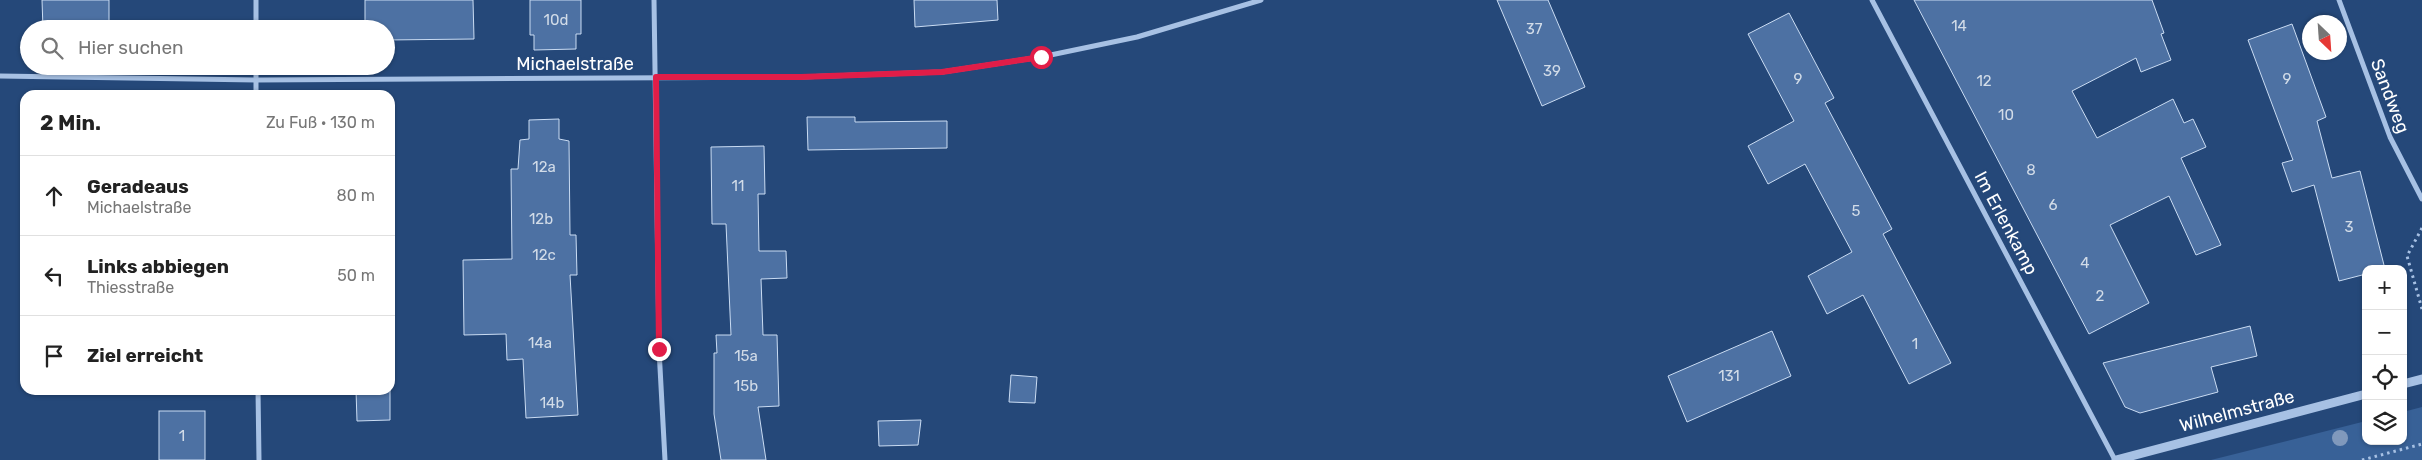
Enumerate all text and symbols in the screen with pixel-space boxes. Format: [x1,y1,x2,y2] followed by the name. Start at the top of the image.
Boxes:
[544,11,568,29] house number: 10d
[2302,15,2347,60] north arrow
[1951,17,1967,35] house number: 14
[20,20,395,75] search box
[1526,20,1543,38] house number: 37
[38,34,66,62] icon: search
[78,36,184,59] text: Hier suchen
[1030,46,1053,69] route start
[516,53,634,75] street label: Michaelstraße
[2366,56,2414,136] street label: Sandweg
[1543,62,1561,80] house number: 39
[1794,70,1803,88] house number: 9
[2283,70,2292,88] house number: 9
[1976,72,1992,90] house number: 12
[1998,106,2014,124] house number: 10
[40,110,101,135] text: 2 Min.
[266,113,375,132] text: Zu Fuß · 130 m
[532,158,556,176] house number: 12a
[2026,161,2036,179] house number: 8
[1969,167,2043,279] street label: Im Erlenkamp
[87,175,189,198] text: Geradeaus
[732,177,744,195] house number: 11
[40,182,68,210] icon: ahead
[337,186,375,205] text: 80 m
[2048,196,2058,214] house number: 6
[87,198,191,217] text: Michaelstraße
[1852,202,1861,220] house number: 5
[529,210,553,228] house number: 12b
[2344,218,2354,236] house number: 3
[532,246,556,264] house number: 12c
[2080,254,2090,272] house number: 4
[87,255,229,278] text: Links abbiegen
[40,262,68,290] icon: left
[2362,265,2407,445] map controls
[2362,265,2407,310] button: +
[337,266,375,285] text: 50 m
[87,278,174,297] text: Thiesstraße
[2096,287,2105,305] house number: 2
[2362,310,2407,355] button: −
[528,334,552,352] house number: 14a
[1912,335,1918,353] house number: 1
[648,338,671,361] route end
[40,342,68,370] icon: arrive
[87,344,203,367] text: Ziel erreicht
[734,347,758,365] house number: 15a
[2362,355,2407,400] button: locate
[1718,367,1740,385] house number: 131
[734,377,758,395] house number: 15b
[2177,385,2297,437] street label: Wilhelmstraße
[540,394,564,412] house number: 14b
[2362,400,2407,445] button: layers
[179,427,185,445] house number: 1

